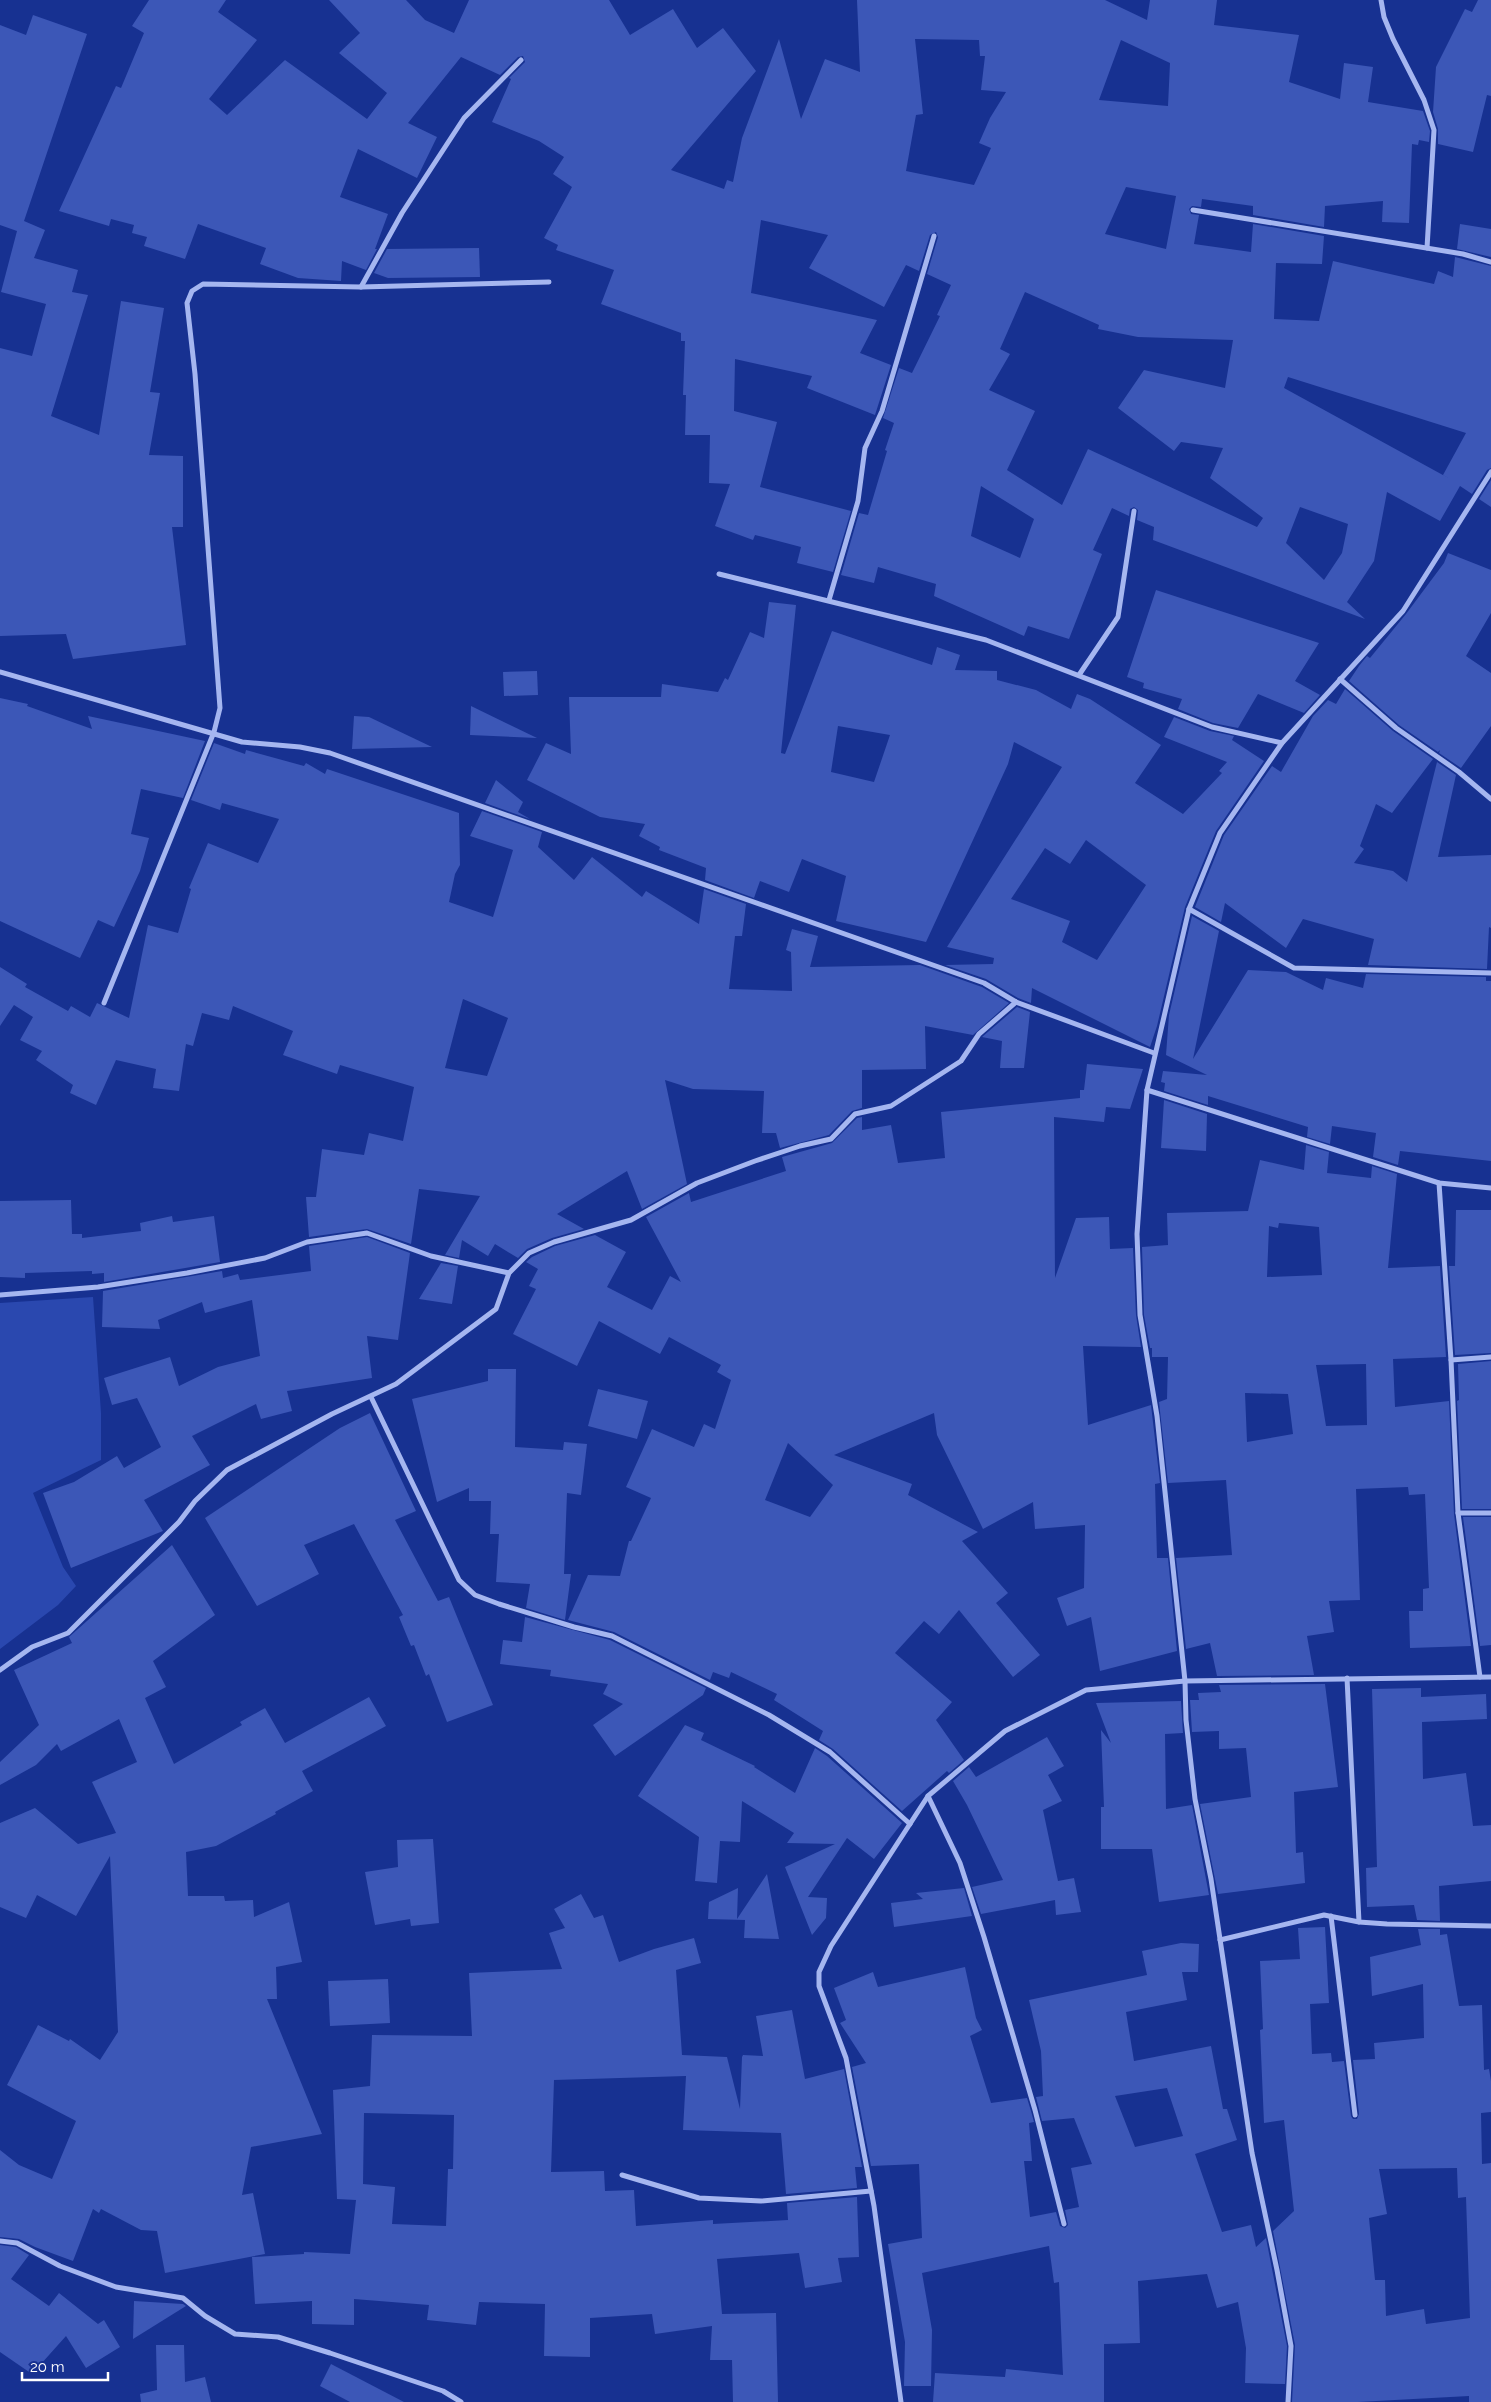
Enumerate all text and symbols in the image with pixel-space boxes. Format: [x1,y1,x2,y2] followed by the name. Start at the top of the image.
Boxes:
[22,2350,109,2382] scale bar
[30,2358,65,2376] text: 20 m

